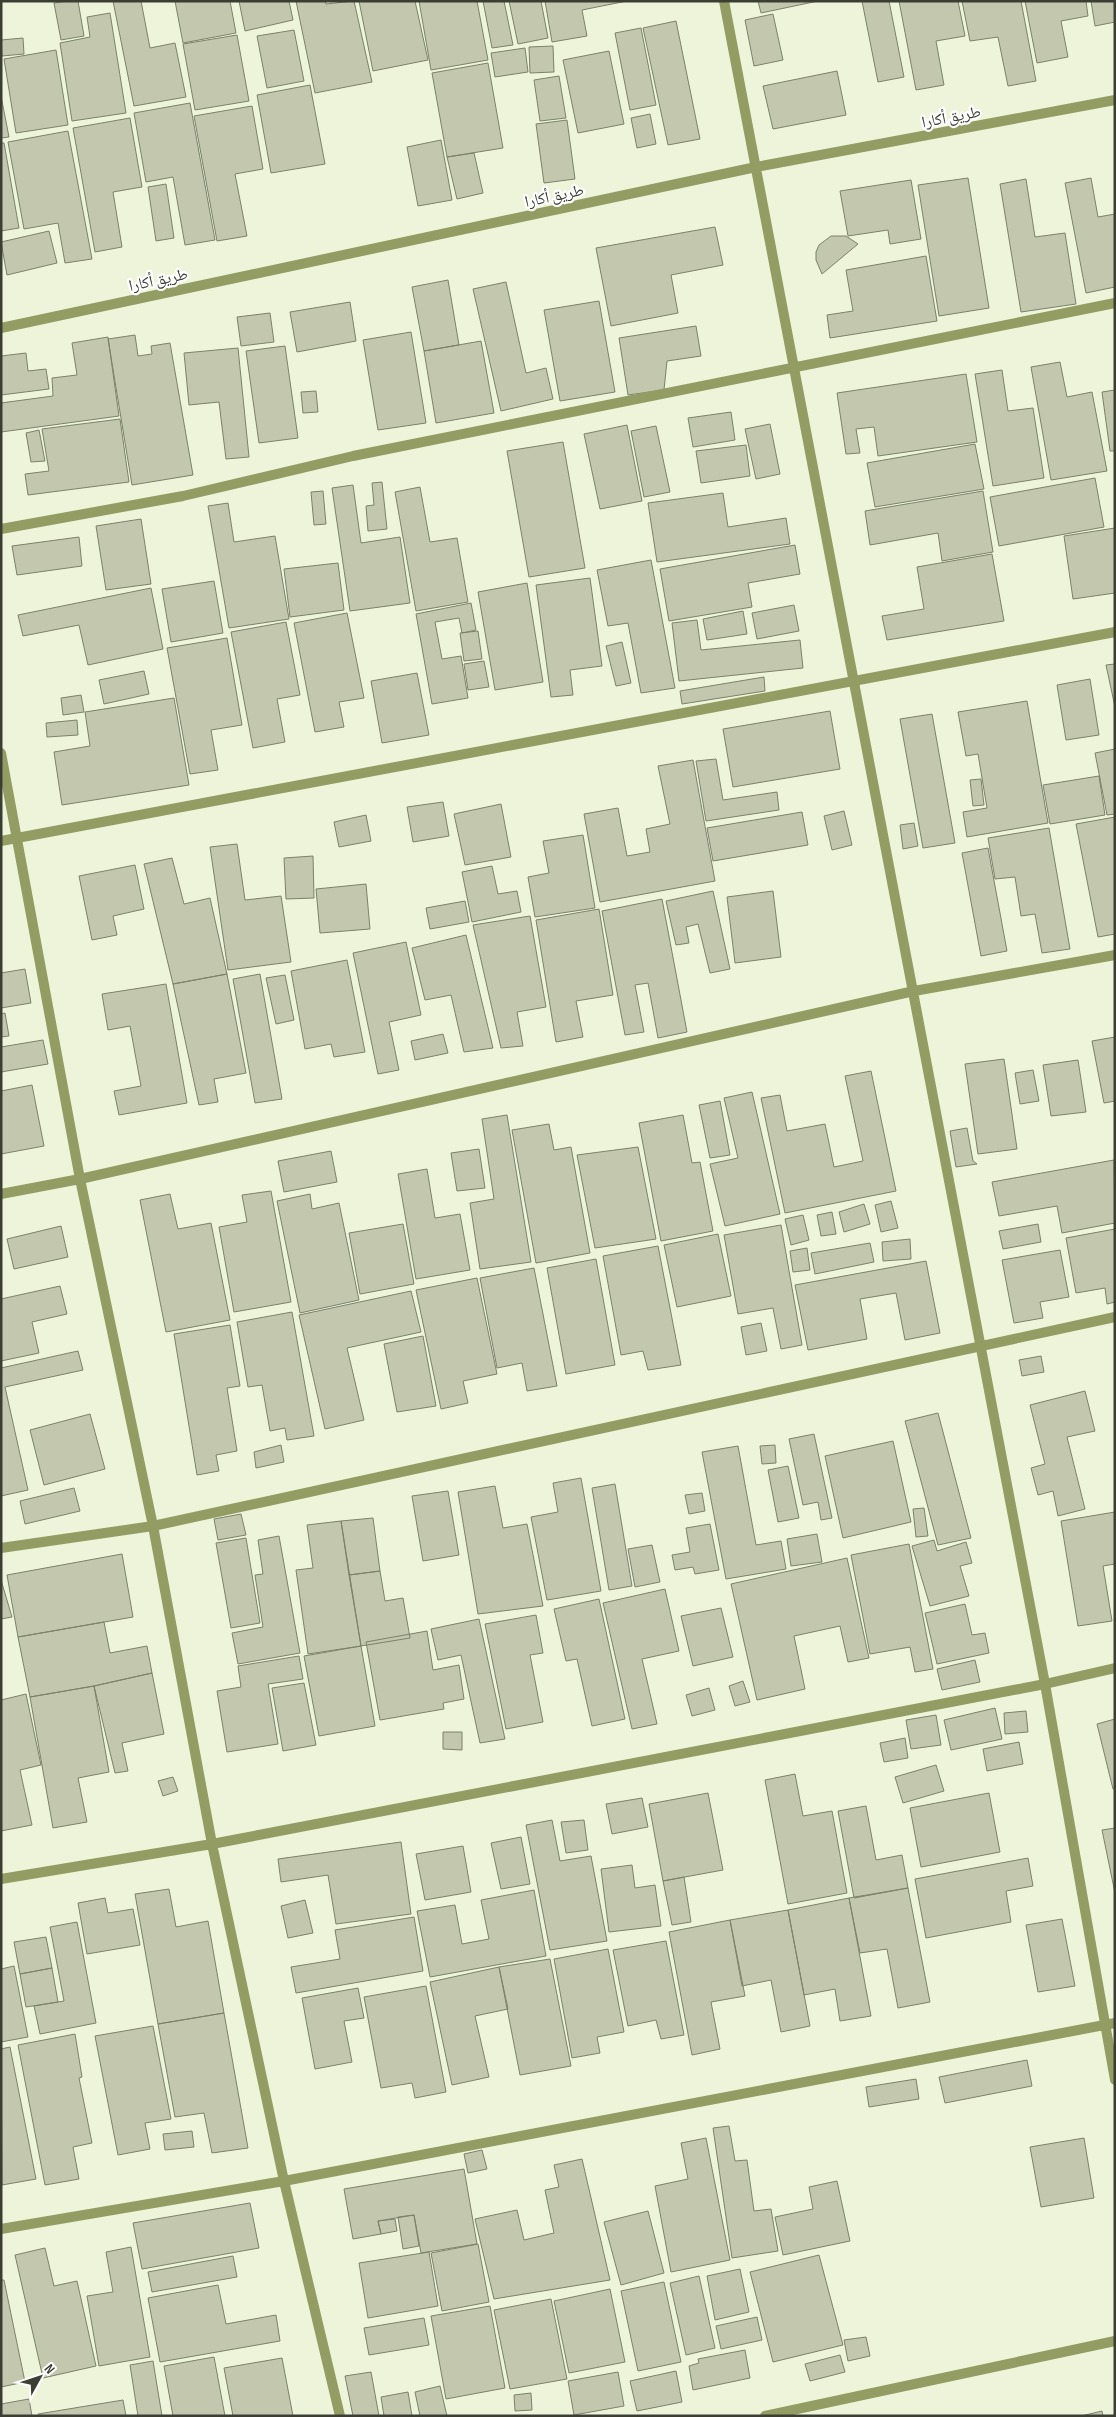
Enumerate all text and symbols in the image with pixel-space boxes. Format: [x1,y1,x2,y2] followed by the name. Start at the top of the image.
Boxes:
[920,102,982,133] street label: طريق أكارا
[523,180,586,212] street label: طريق أكارا
[127,264,190,296] street label: طريق أكارا
[15,2352,65,2402] north arrow
[41,2361,58,2377] text: N

